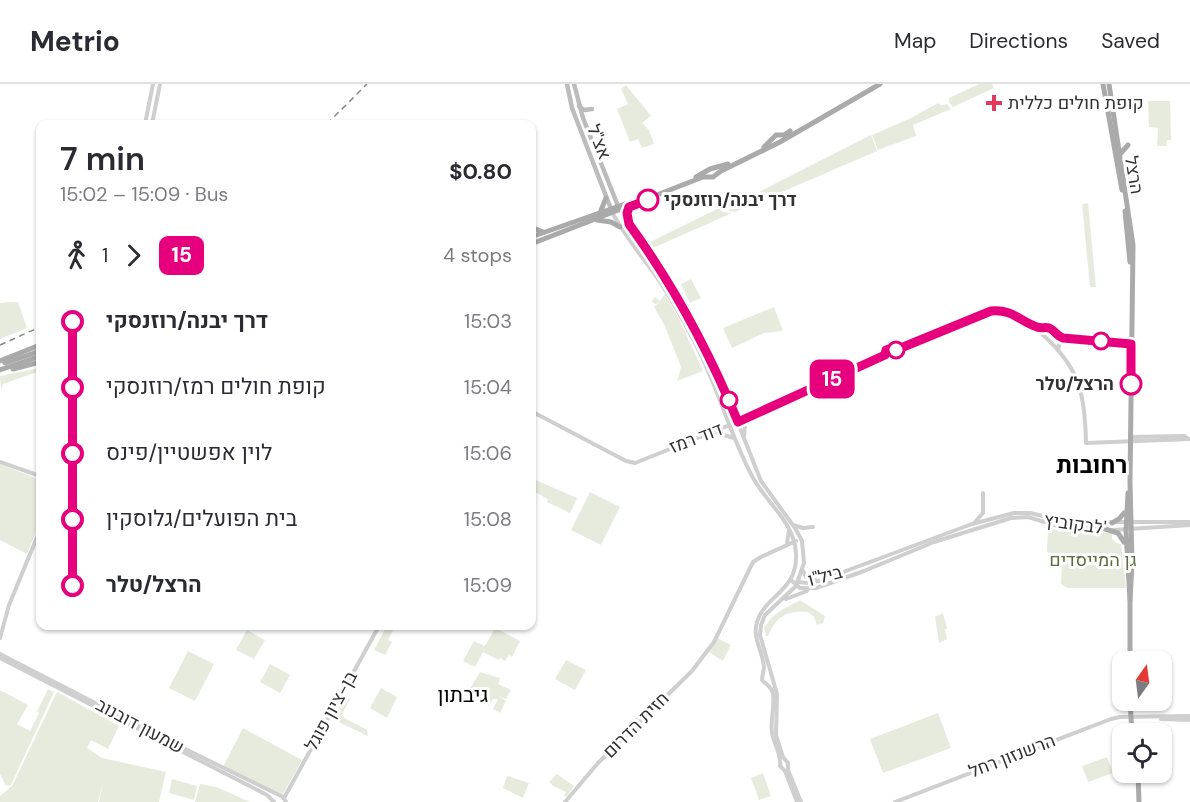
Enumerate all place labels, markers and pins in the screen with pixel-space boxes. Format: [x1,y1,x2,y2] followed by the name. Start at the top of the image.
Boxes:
[1008,91,1144,115] place label: קופת חולים כללית
[985,94,1003,112] marker: קופת חולים כללית
[664,188,797,212] place label: דרך יבנה/רוזנסקי
[637,189,659,211] marker: דרך יבנה/רוזנסקי
[1092,332,1110,350] unlabelled marker
[887,341,905,359] unlabelled marker
[1036,372,1114,396] place label: הרצל/טלר
[1120,373,1142,395] marker: הרצל/טלר
[720,391,738,409] unlabelled marker

